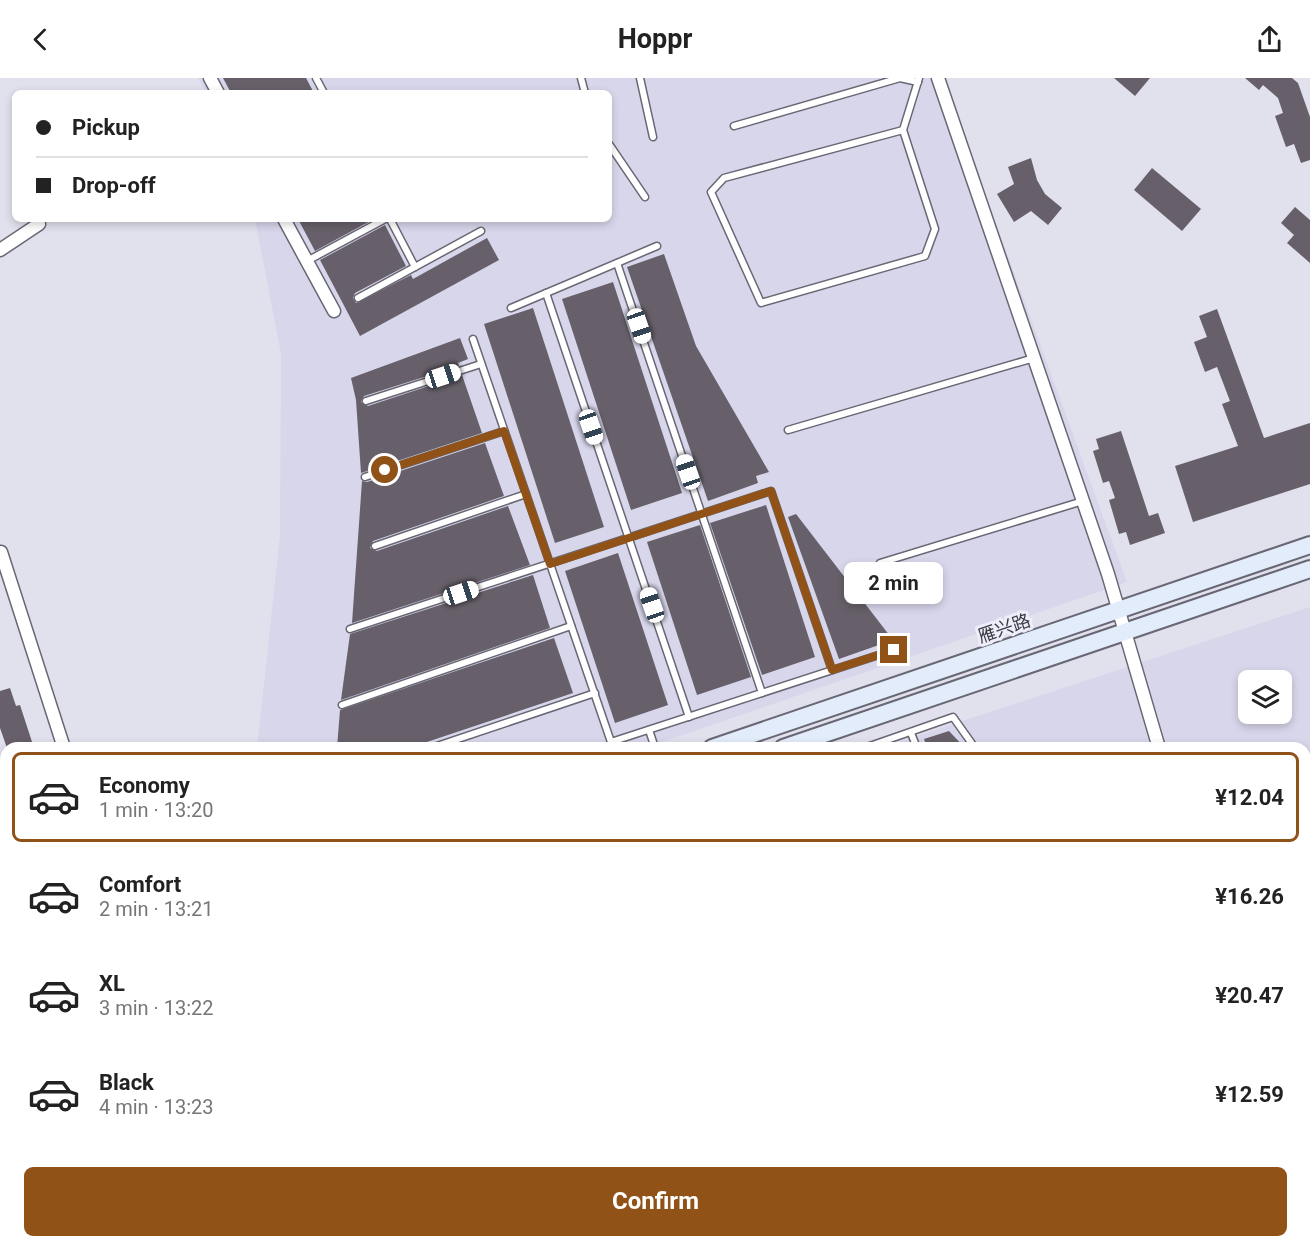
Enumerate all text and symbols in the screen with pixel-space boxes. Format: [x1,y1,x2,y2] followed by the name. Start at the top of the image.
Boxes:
[24,23,57,56] icon: back
[618,23,692,55] text: Hoppr
[1253,23,1286,56] icon: share
[72,115,140,140] text: Pickup
[72,173,156,198] text: Drop-off
[625,306,653,346] car
[423,362,463,390] car
[577,407,605,447] car
[674,452,702,492] car
[371,456,398,483] route start
[844,563,944,605] callout: 2 min
[868,571,919,595] text: 2 min
[441,579,481,607] car
[638,585,666,625] car
[975,609,1033,647] street label: 雁兴路
[880,636,907,663] route end
[1238,670,1292,724] map controls
[1238,670,1292,724] button: layers
[27,770,81,824] icon: car
[99,773,190,798] text: Economy
[1215,785,1284,810] text: ¥12.04
[99,798,214,822] text: 1 min · 13:20
[27,869,81,923] icon: car
[99,872,181,897] text: Comfort
[1215,884,1284,909] text: ¥16.26
[99,897,214,921] text: 2 min · 13:21
[27,968,81,1022] icon: car
[99,971,125,996] text: XL
[1215,983,1284,1008] text: ¥20.47
[99,996,214,1020] text: 3 min · 13:22
[27,1067,81,1121] icon: car
[99,1070,154,1095] text: Black
[1215,1082,1284,1107] text: ¥12.59
[99,1095,214,1119] text: 4 min · 13:23
[24,1167,1287,1236] button: Confirm

